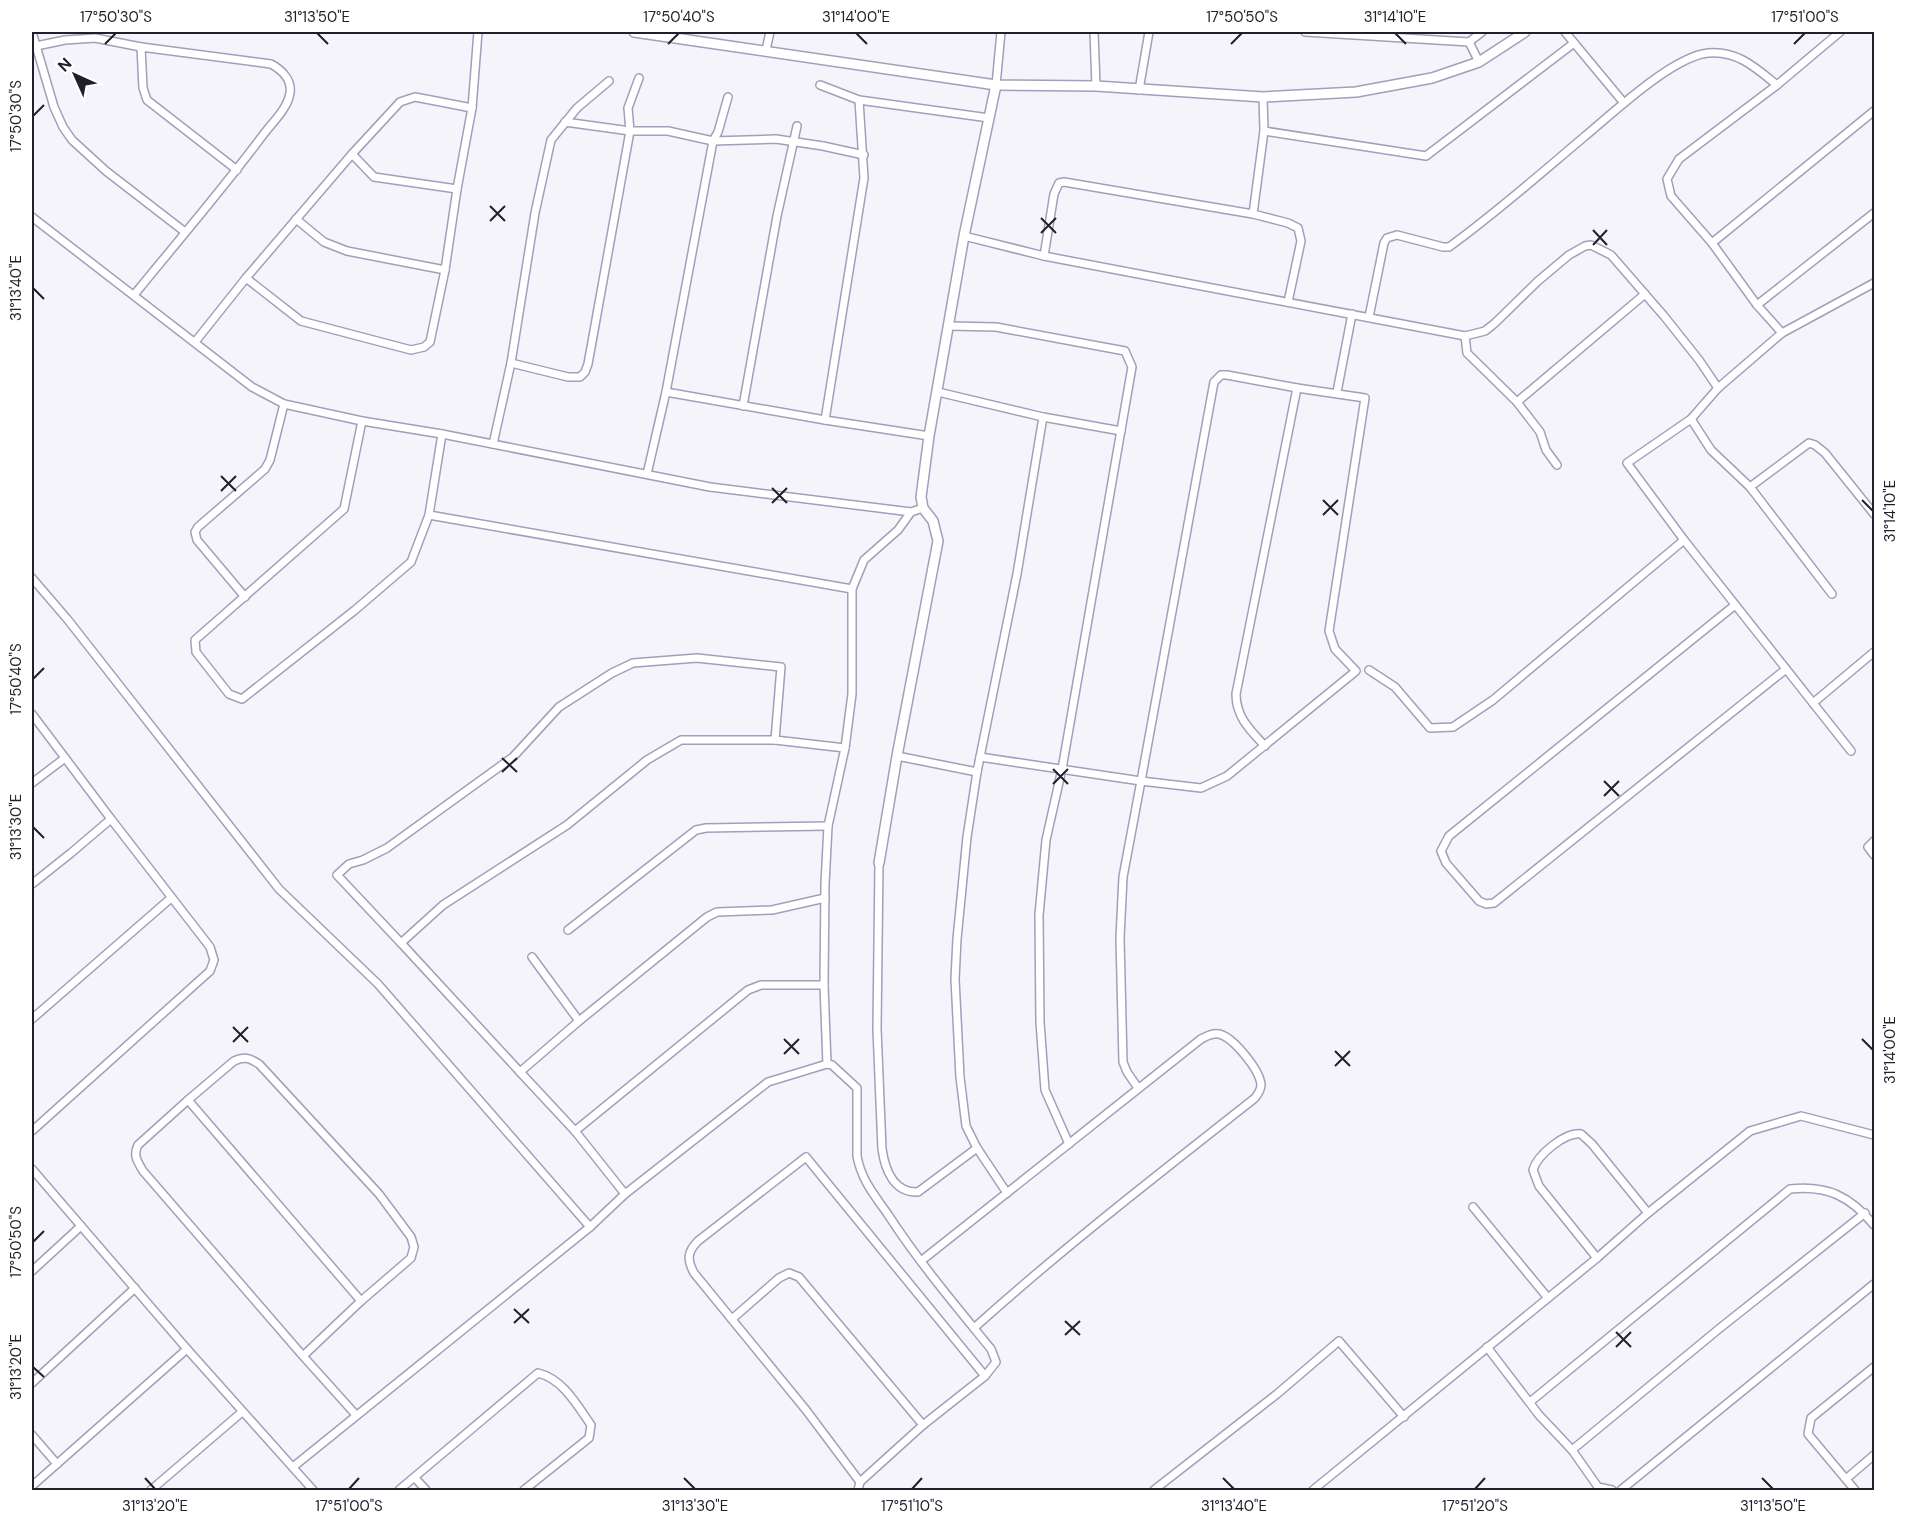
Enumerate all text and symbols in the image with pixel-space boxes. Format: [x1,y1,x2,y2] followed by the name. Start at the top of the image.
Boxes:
[80,7,152,27] text: 17°50'30"S
[284,7,350,27] text: 31°13'50"E
[643,7,715,27] text: 17°50'40"S
[822,7,890,27] text: 31°14'00"E
[1206,7,1278,27] text: 17°50'50"S
[1364,7,1426,27] text: 31°14'10"E
[1771,7,1839,27] text: 17°51'00"S
[45,45,105,105] north arrow
[53,53,76,76] text: N
[6,80,26,152] text: 17°50'30"S
[6,255,26,321] text: 31°13'40"E
[1880,480,1900,542] text: 31°14'10"E
[6,643,26,715] text: 17°50'40"S
[6,794,26,860] text: 31°13'30"E
[1880,1016,1900,1084] text: 31°14'00"E
[6,1206,26,1278] text: 17°50'50"S
[6,1334,26,1400] text: 31°13'20"E
[122,1496,188,1516] text: 31°13'20"E
[315,1496,383,1516] text: 17°51'00"S
[662,1496,728,1516] text: 31°13'30"E
[881,1496,943,1516] text: 17°51'10"S
[1201,1496,1267,1516] text: 31°13'40"E
[1442,1496,1508,1516] text: 17°51'20"S
[1740,1496,1806,1516] text: 31°13'50"E

